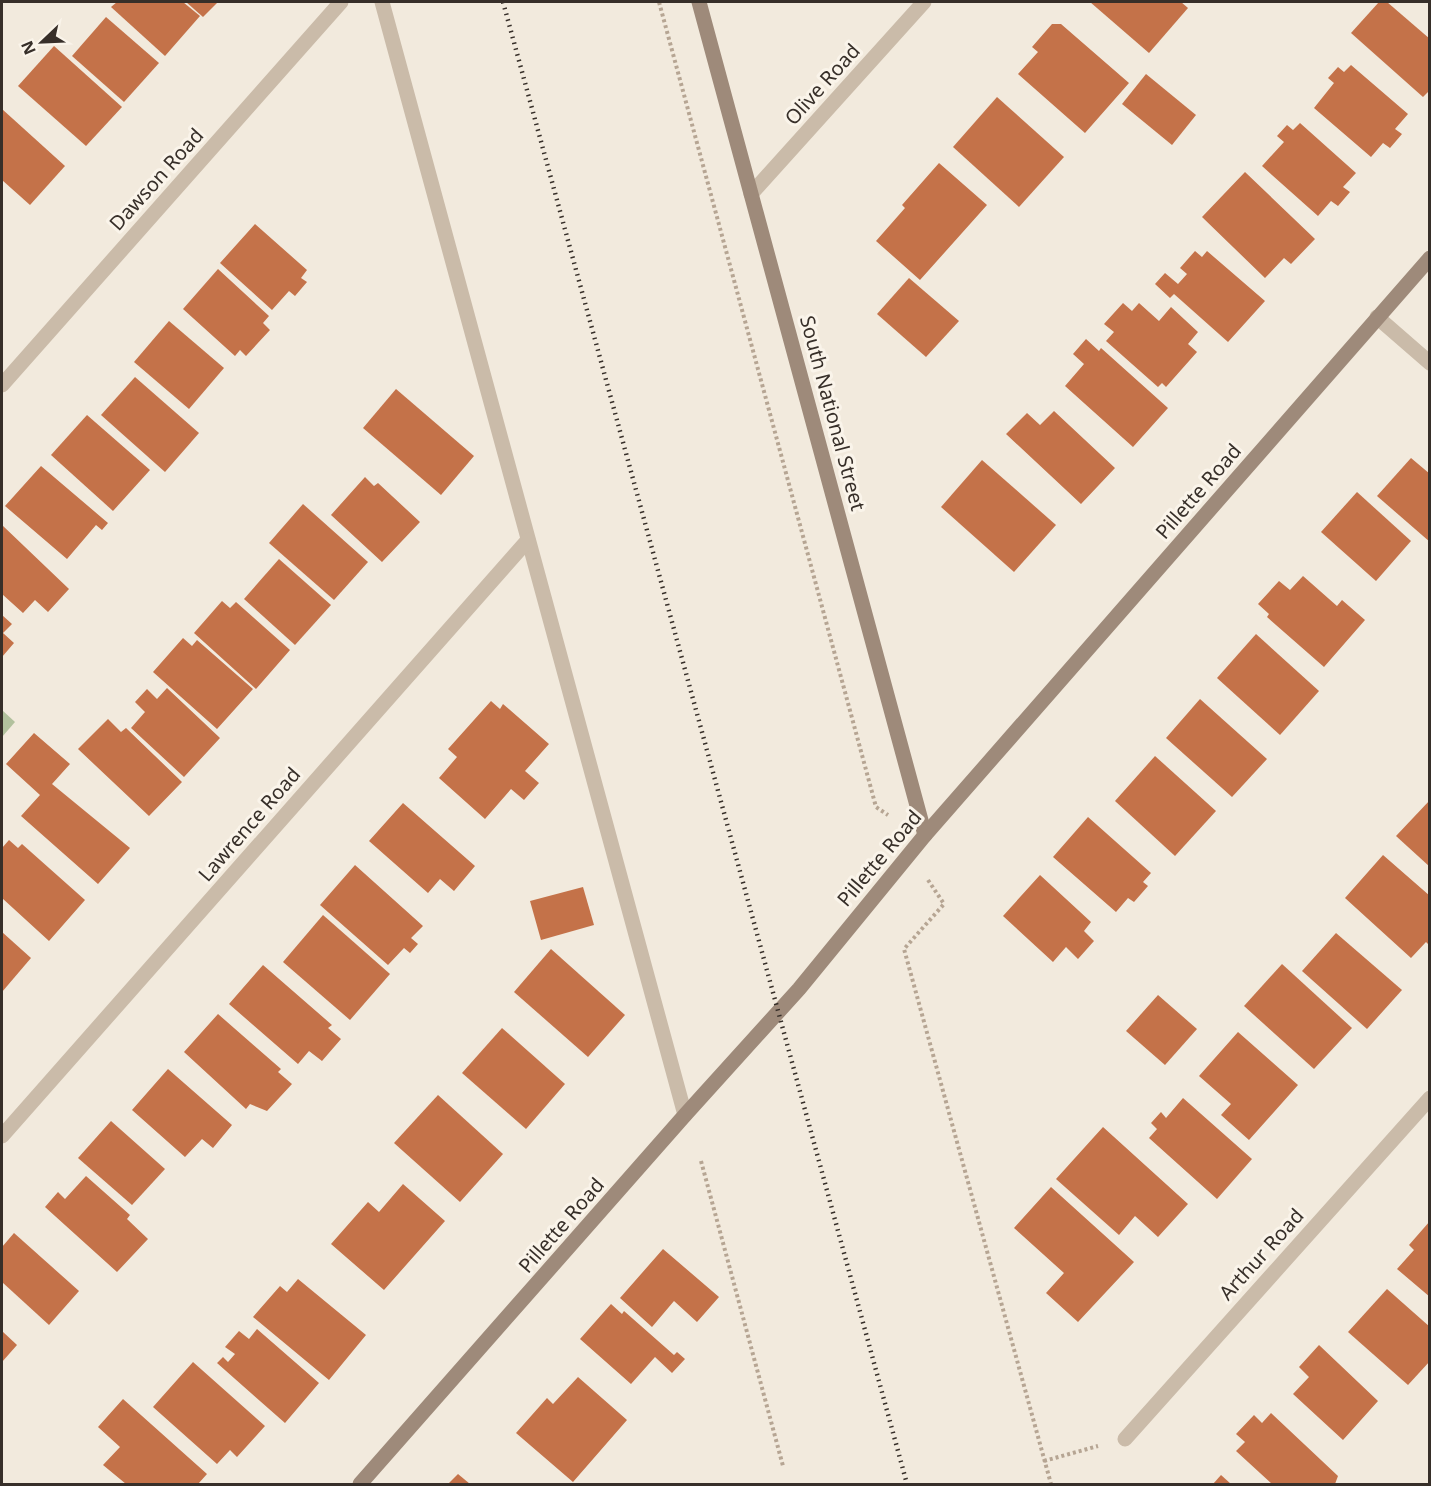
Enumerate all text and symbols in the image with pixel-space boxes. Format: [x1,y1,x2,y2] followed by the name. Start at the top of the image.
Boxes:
[12,12,72,72] north arrow
[16,38,41,58] text: N
[778,38,866,130] street label: Olive Road
[103,122,209,236] street label: Dawson Road
[794,312,872,514] street label: South National Street
[1149,438,1247,544] street label: Pillette Road
[192,761,306,887] street label: Lawrence Road
[831,804,927,912] street label: Pillette Road
[512,1172,610,1278] street label: Pillette Road
[1213,1202,1309,1306] street label: Arthur Road

